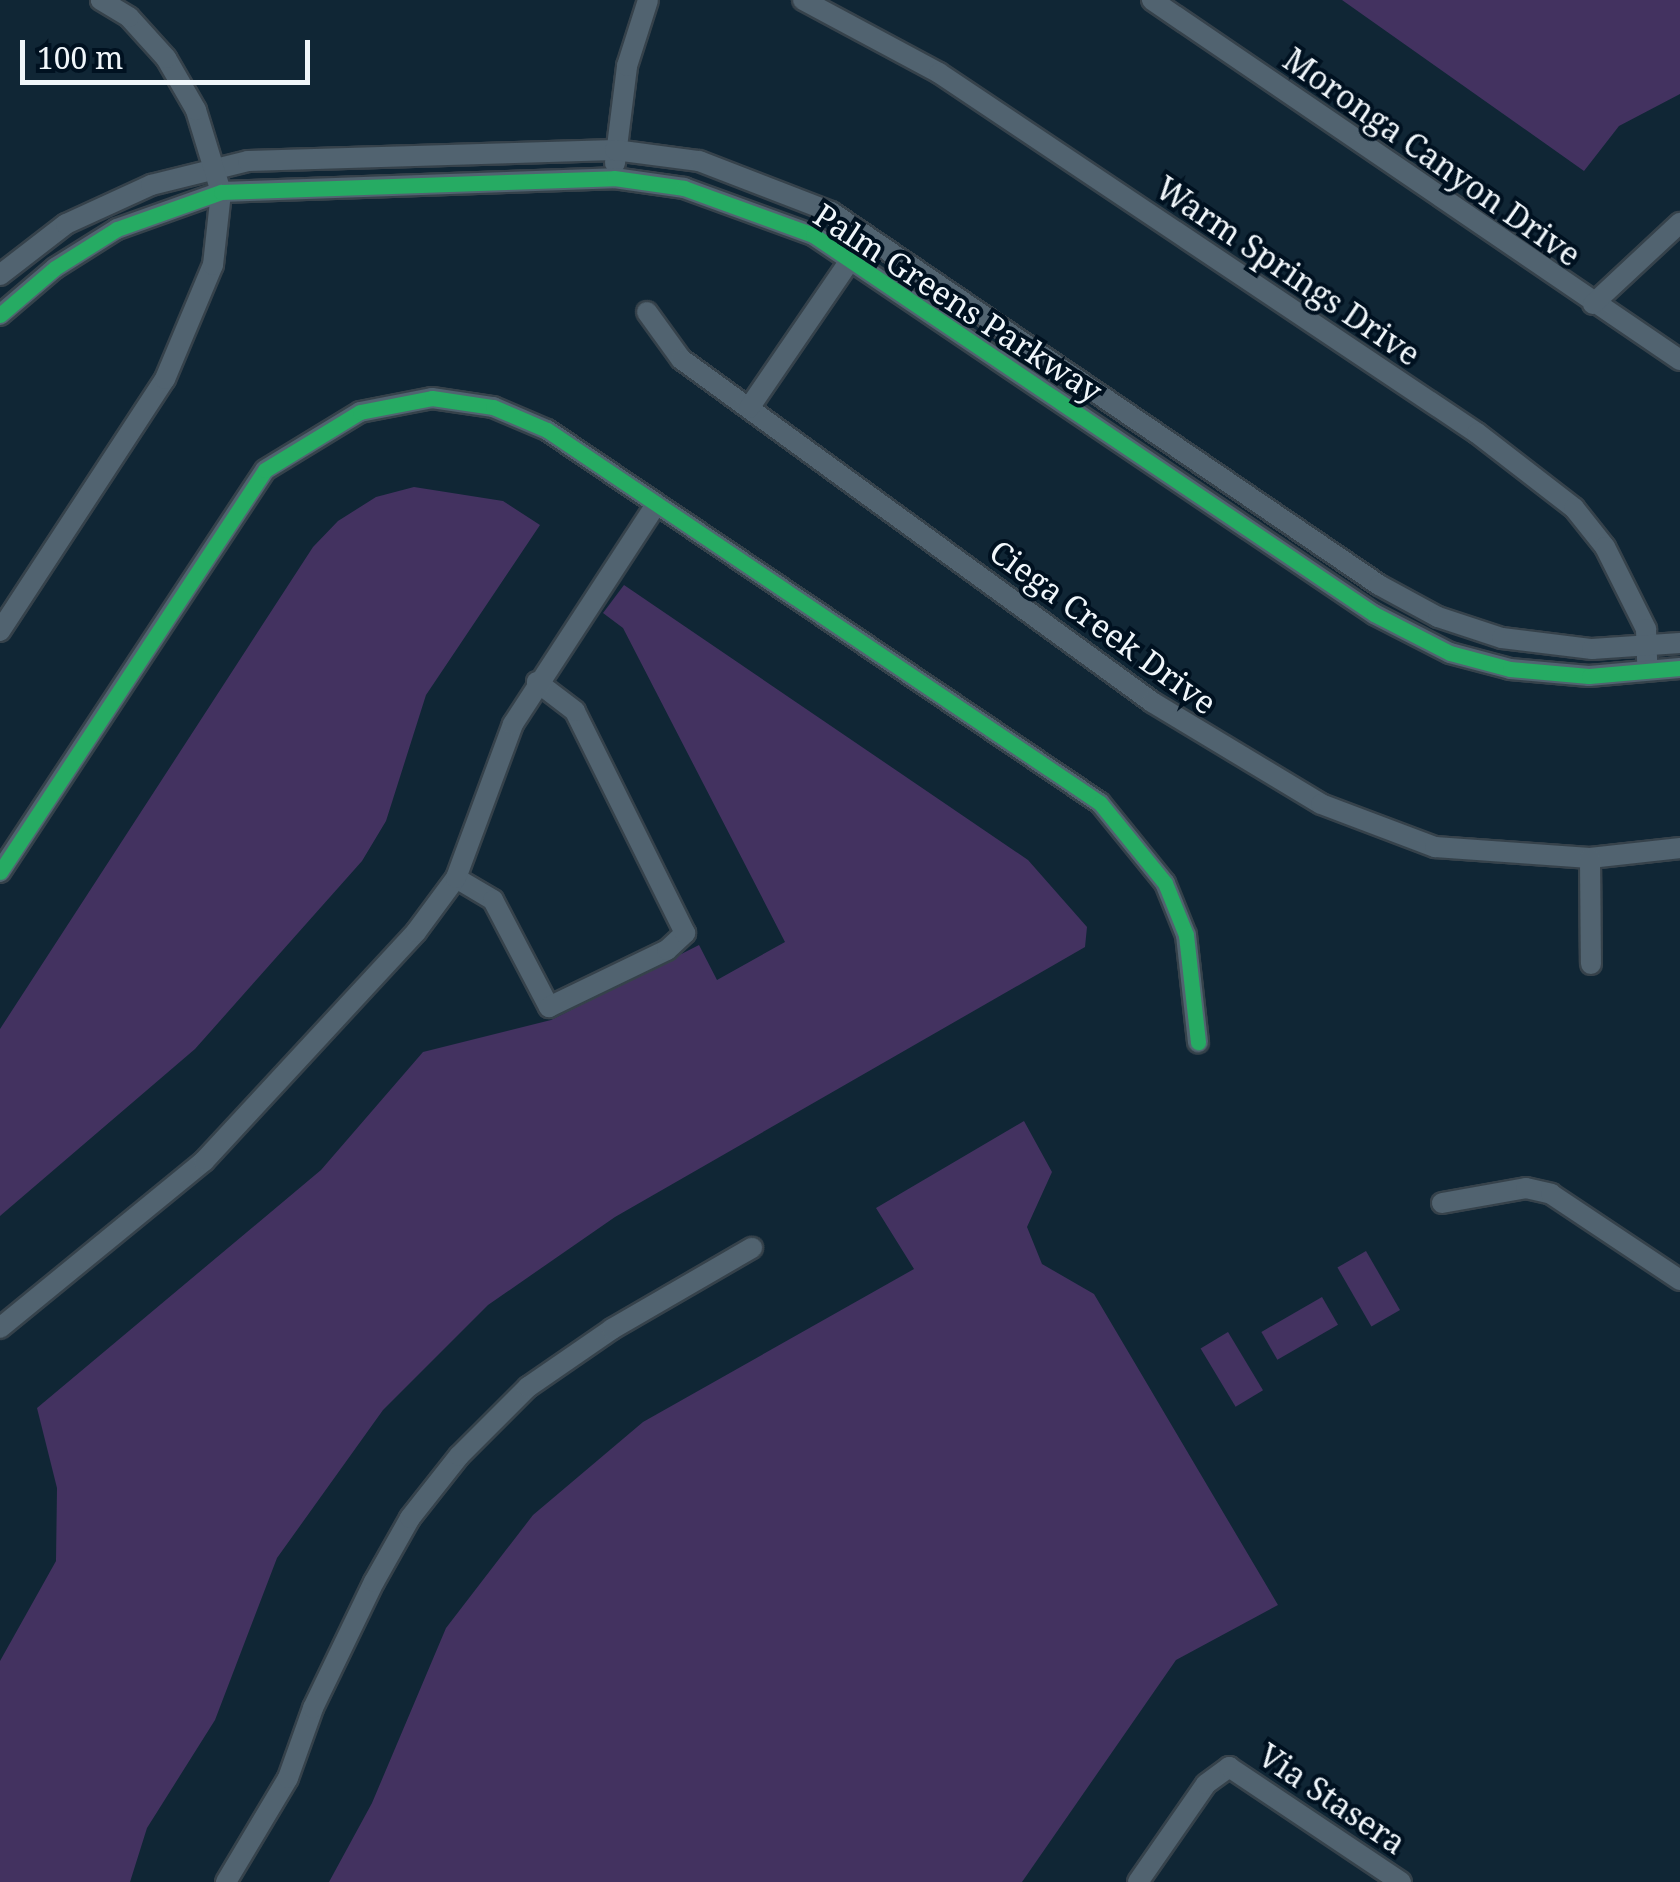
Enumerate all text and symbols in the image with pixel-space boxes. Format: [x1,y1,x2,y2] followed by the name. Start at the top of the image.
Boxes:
[25,20,315,82] scale bar
[37,37,123,78] text: 100 m
[1276,40,1588,274] street label: Moronga Canyon Drive
[1149,168,1427,374] street label: Warm Springs Drive
[807,196,1109,410] street label: Palm Greens Parkway
[982,532,1224,722] street label: Ciega Creek Drive
[1251,1736,1413,1862] street label: Via Stasera

